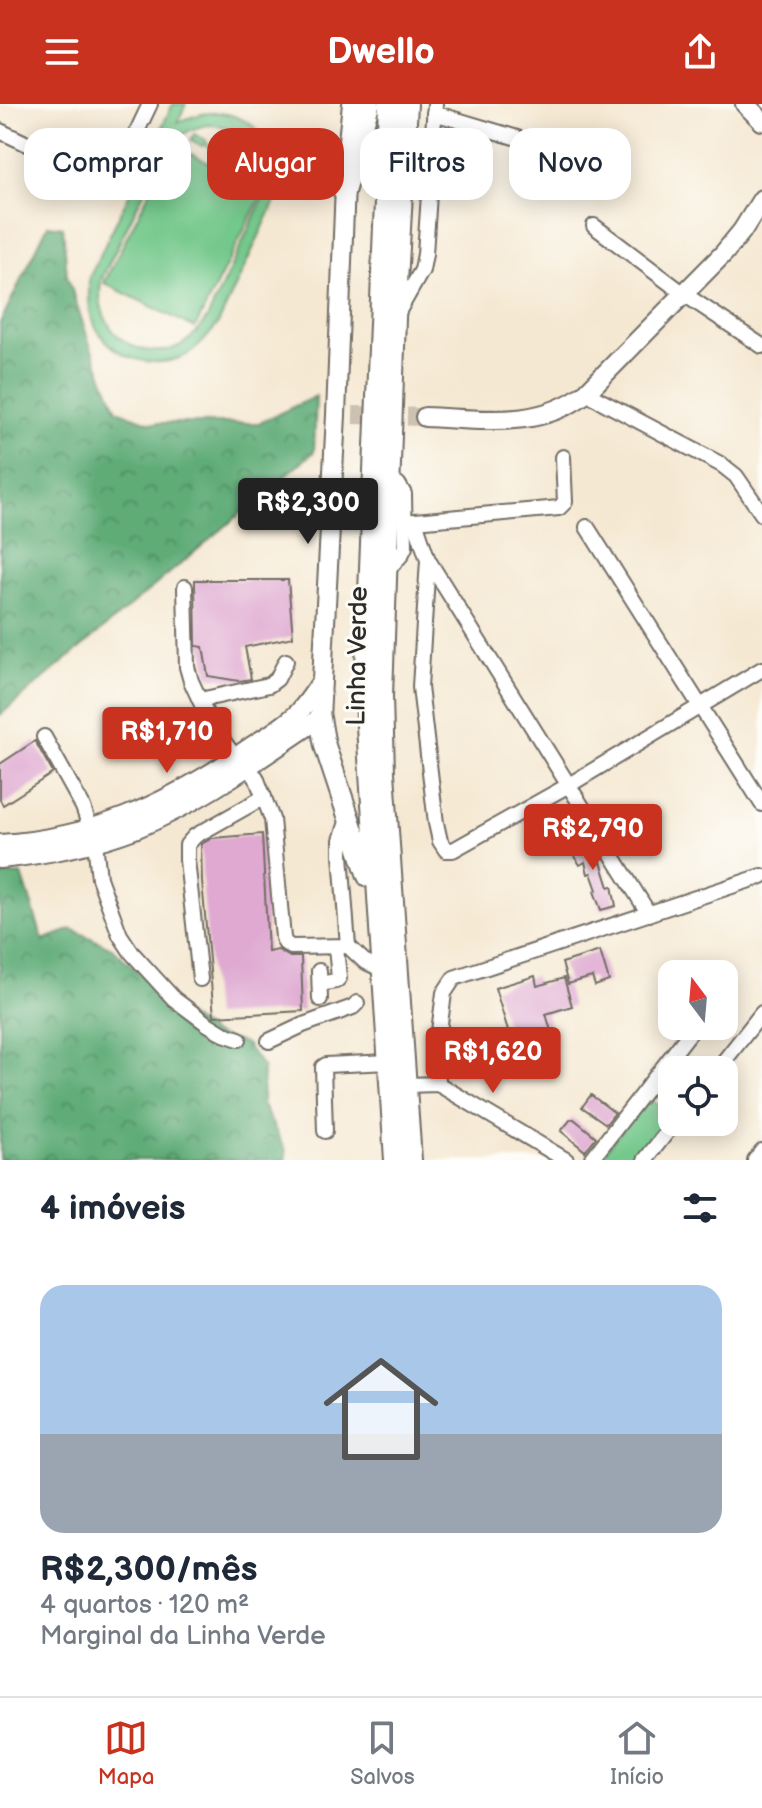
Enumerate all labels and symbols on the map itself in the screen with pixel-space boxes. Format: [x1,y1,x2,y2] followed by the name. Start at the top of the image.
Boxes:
[234,478,382,546] pin: R$2,300
[341,586,375,726] street label: Linha Verde
[93,707,241,775] pin: R$1,710
[519,804,667,872] pin: R$2,790
[658,960,738,1040] north arrow
[419,1027,567,1095] pin: R$1,620

